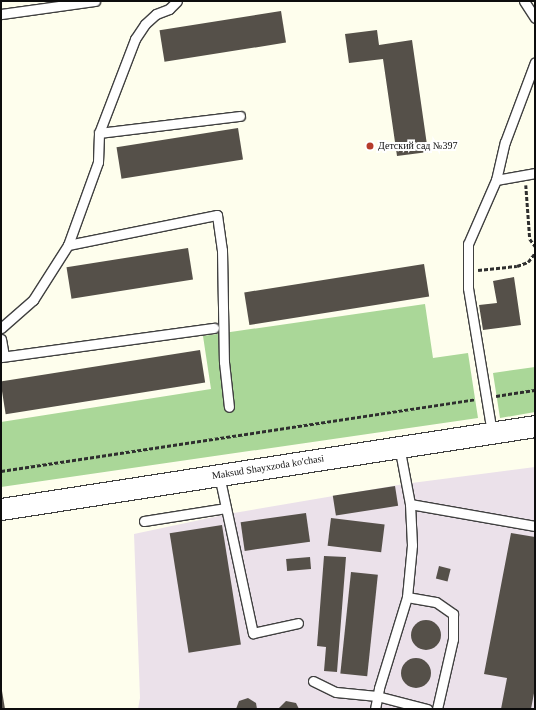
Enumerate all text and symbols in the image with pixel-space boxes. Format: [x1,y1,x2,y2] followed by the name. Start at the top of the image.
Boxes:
[378,140,458,152] place label: Детский сад №397
[365,141,375,151] marker: Детский сад №397
[211,452,325,482] street label: Maksud Shayxzoda ko'chasi

